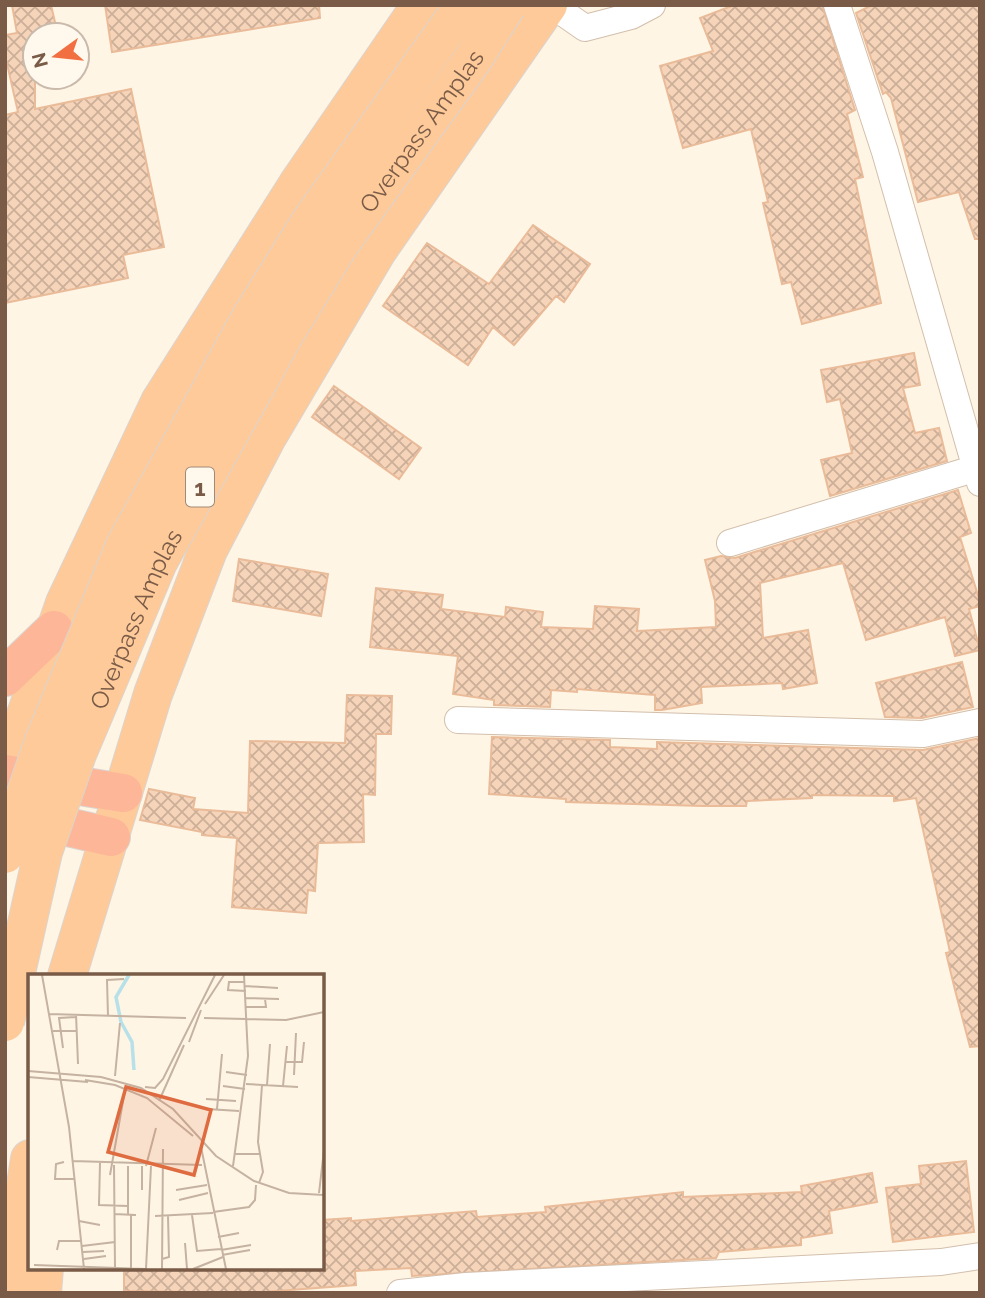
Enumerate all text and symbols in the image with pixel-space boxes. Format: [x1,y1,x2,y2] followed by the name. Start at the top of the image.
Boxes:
[21,21,91,91] north arrow
[353,44,490,218] street label: Overpass Amplas
[27,51,52,70] text: N
[186,467,214,506] road number: 1
[83,524,188,713] street label: Overpass Amplas
[28,974,324,1270] inset map

